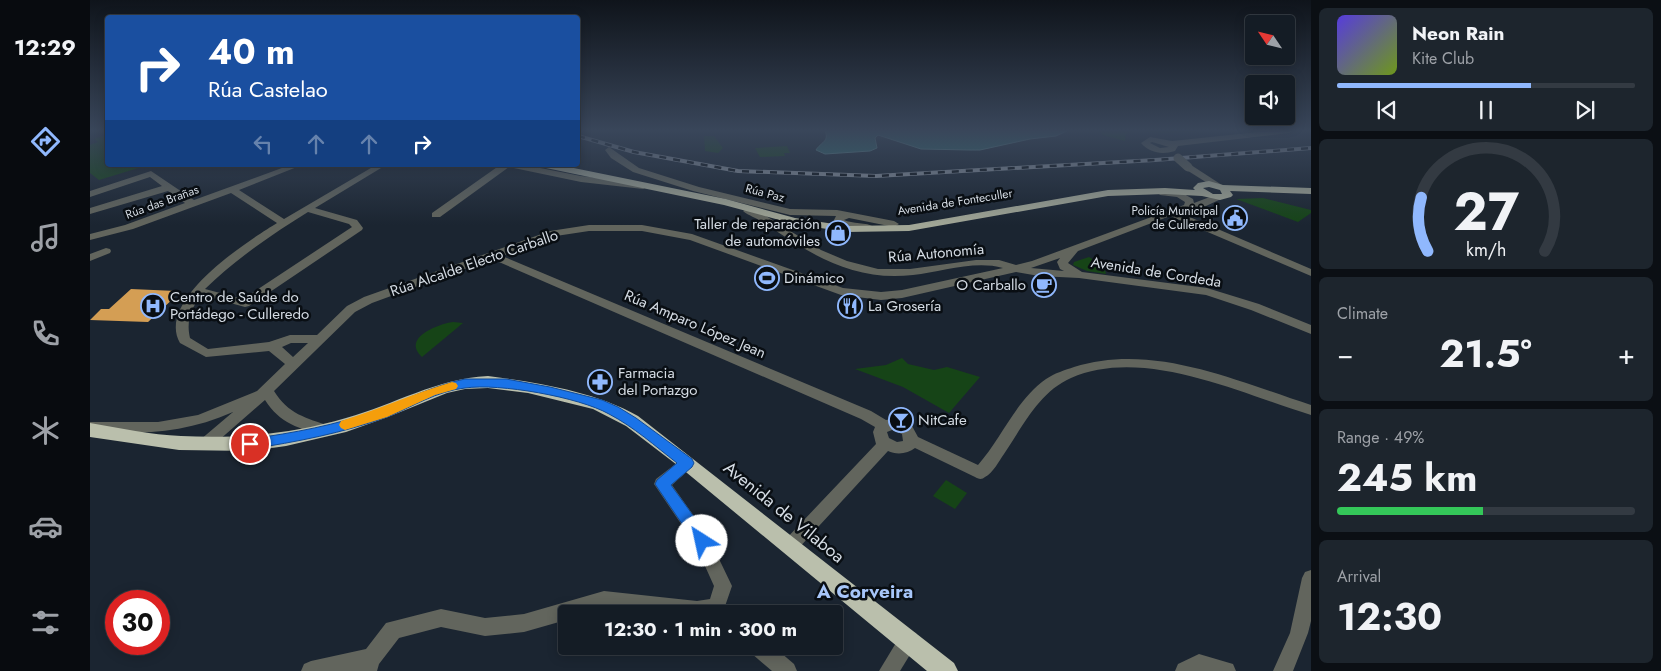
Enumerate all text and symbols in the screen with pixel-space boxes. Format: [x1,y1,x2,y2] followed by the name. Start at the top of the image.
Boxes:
[1245,15,1295,65] north arrow
[1245,15,1295,125] map controls
[1412,20,1505,47] text: Neon Rain
[208,27,295,77] text: 40 m
[14,31,76,63] text: 12:29
[125,35,190,100] icon: right
[1412,47,1474,70] text: Kite Club
[208,73,328,105] text: Rúa Castelao
[1245,75,1295,125] button: sound
[1373,96,1401,124] icon: previous
[1472,96,1500,124] icon: pause
[1571,96,1599,124] icon: next
[28,124,63,159] icon: directions
[249,130,277,158] icon: left
[302,130,330,158] icon: ahead
[355,130,383,158] icon: ahead
[408,130,436,158] icon: right
[1453,174,1519,250] text: 27
[743,179,787,207] street label: Rúa Paz
[123,180,201,224] street label: Rúa das Brañas
[896,184,1015,220] street label: Avenida de Fonteculler
[1131,202,1218,234] place label: Policía Municipal de Culleredo
[1222,205,1248,231] public building icon: Policía Municipal de Culleredo
[694,213,820,252] place label: Taller de reparación de automóviles
[28,220,63,255] icon: music
[825,220,851,246] shop icon: Taller de reparación de automóviles
[387,224,561,302] street label: Rúa Alcalde Electo Carballo
[1466,237,1506,263] text: km/h
[887,238,985,268] street label: Rúa Autonomía
[1089,251,1223,293] street label: Avenida de Cordeda
[754,265,780,291] sports icon: Dinámico
[784,267,844,289] place label: Dinámico
[1031,272,1057,298] cafe icon: O Carballo
[956,274,1026,296] place label: O Carballo
[621,284,769,364] street label: Rúa Amparo López Jean
[170,286,309,325] place label: Centro de Saúde do Portádego - Culleredo
[140,293,166,319] hospital icon: Centro de Saúde do Portádego - Culleredo
[837,293,863,319] restaurant icon: La Grosería
[868,295,941,317] place label: La Grosería
[1337,302,1388,325] text: Climate
[28,316,63,351] icon: phone
[1439,326,1532,381] text: 21.5°
[1337,334,1354,375] text: −
[1618,334,1635,375] text: +
[618,362,698,401] place label: Farmacia del Portazgo
[587,369,613,395] pharmacy icon: Farmacia del Portazgo
[888,407,914,433] bar icon: NitCafe
[918,409,967,431] place label: NitCafe
[28,413,63,448] icon: climate
[229,423,271,465] pin
[1337,426,1424,449] text: Range · 49%
[236,430,264,458] icon: arrive
[1337,450,1477,505] text: 245 km
[718,455,850,569] street label: Avenida de Vilaboa
[28,509,63,544] icon: car
[675,514,727,566] position arrow
[1337,565,1381,588] text: Arrival
[816,578,913,605] district label: A Corveira
[1337,589,1442,644] text: 12:30
[105,590,170,655] speed limit sign: 30
[28,605,63,640] icon: filters
[604,616,797,643] text: 12:30 · 1 min · 300 m

